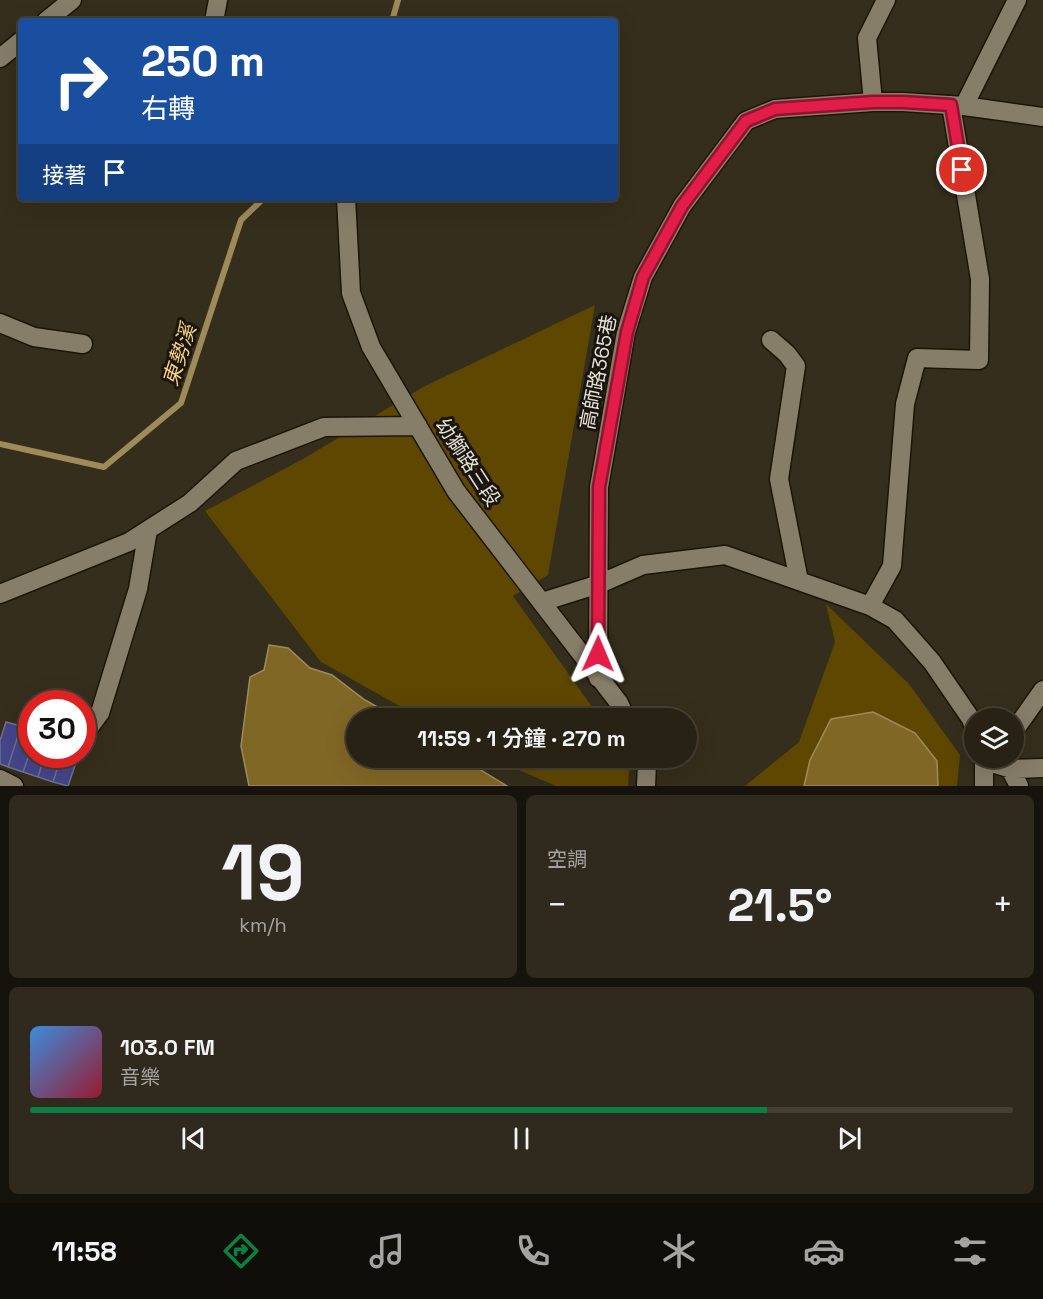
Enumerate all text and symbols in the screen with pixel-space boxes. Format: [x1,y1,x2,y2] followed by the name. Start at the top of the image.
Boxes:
[141,35,265,88] text: 250 m
[42,42,120,120] icon: right
[141,91,195,126] text: 右轉
[936,144,987,195] pin
[945,153,978,186] icon: arrive
[98,156,131,189] icon: arrive
[42,161,86,189] text: 接著
[574,312,622,432] street label: 高師路365巷
[156,318,203,389] water label: 東勢溪
[430,413,506,511] street label: 幼獅路三段
[566,622,630,686] position arrow
[18,690,96,768] speed limit sign: 30
[964,708,1024,768] map controls
[964,708,1024,768] button: layers
[417,724,626,752] text: 11:59 · 1 分鐘 · 270 m
[221,823,305,923] text: 19
[547,846,587,872] text: 空調
[727,877,833,934] text: 21.5°
[547,884,567,926] text: −
[993,884,1013,926] text: +
[239,912,287,938] text: km/h
[120,1033,215,1061] text: 103.0 FM
[120,1064,160,1090] text: 音樂
[177,1122,210,1155] icon: previous
[505,1122,538,1155] icon: pause
[833,1122,866,1155] icon: next
[220,1230,262,1272] icon: directions
[366,1230,408,1272] icon: music
[512,1230,554,1272] icon: phone
[658,1230,700,1272] icon: climate
[803,1230,845,1272] icon: car
[949,1230,991,1272] icon: filters
[52,1234,117,1269] text: 11:58

